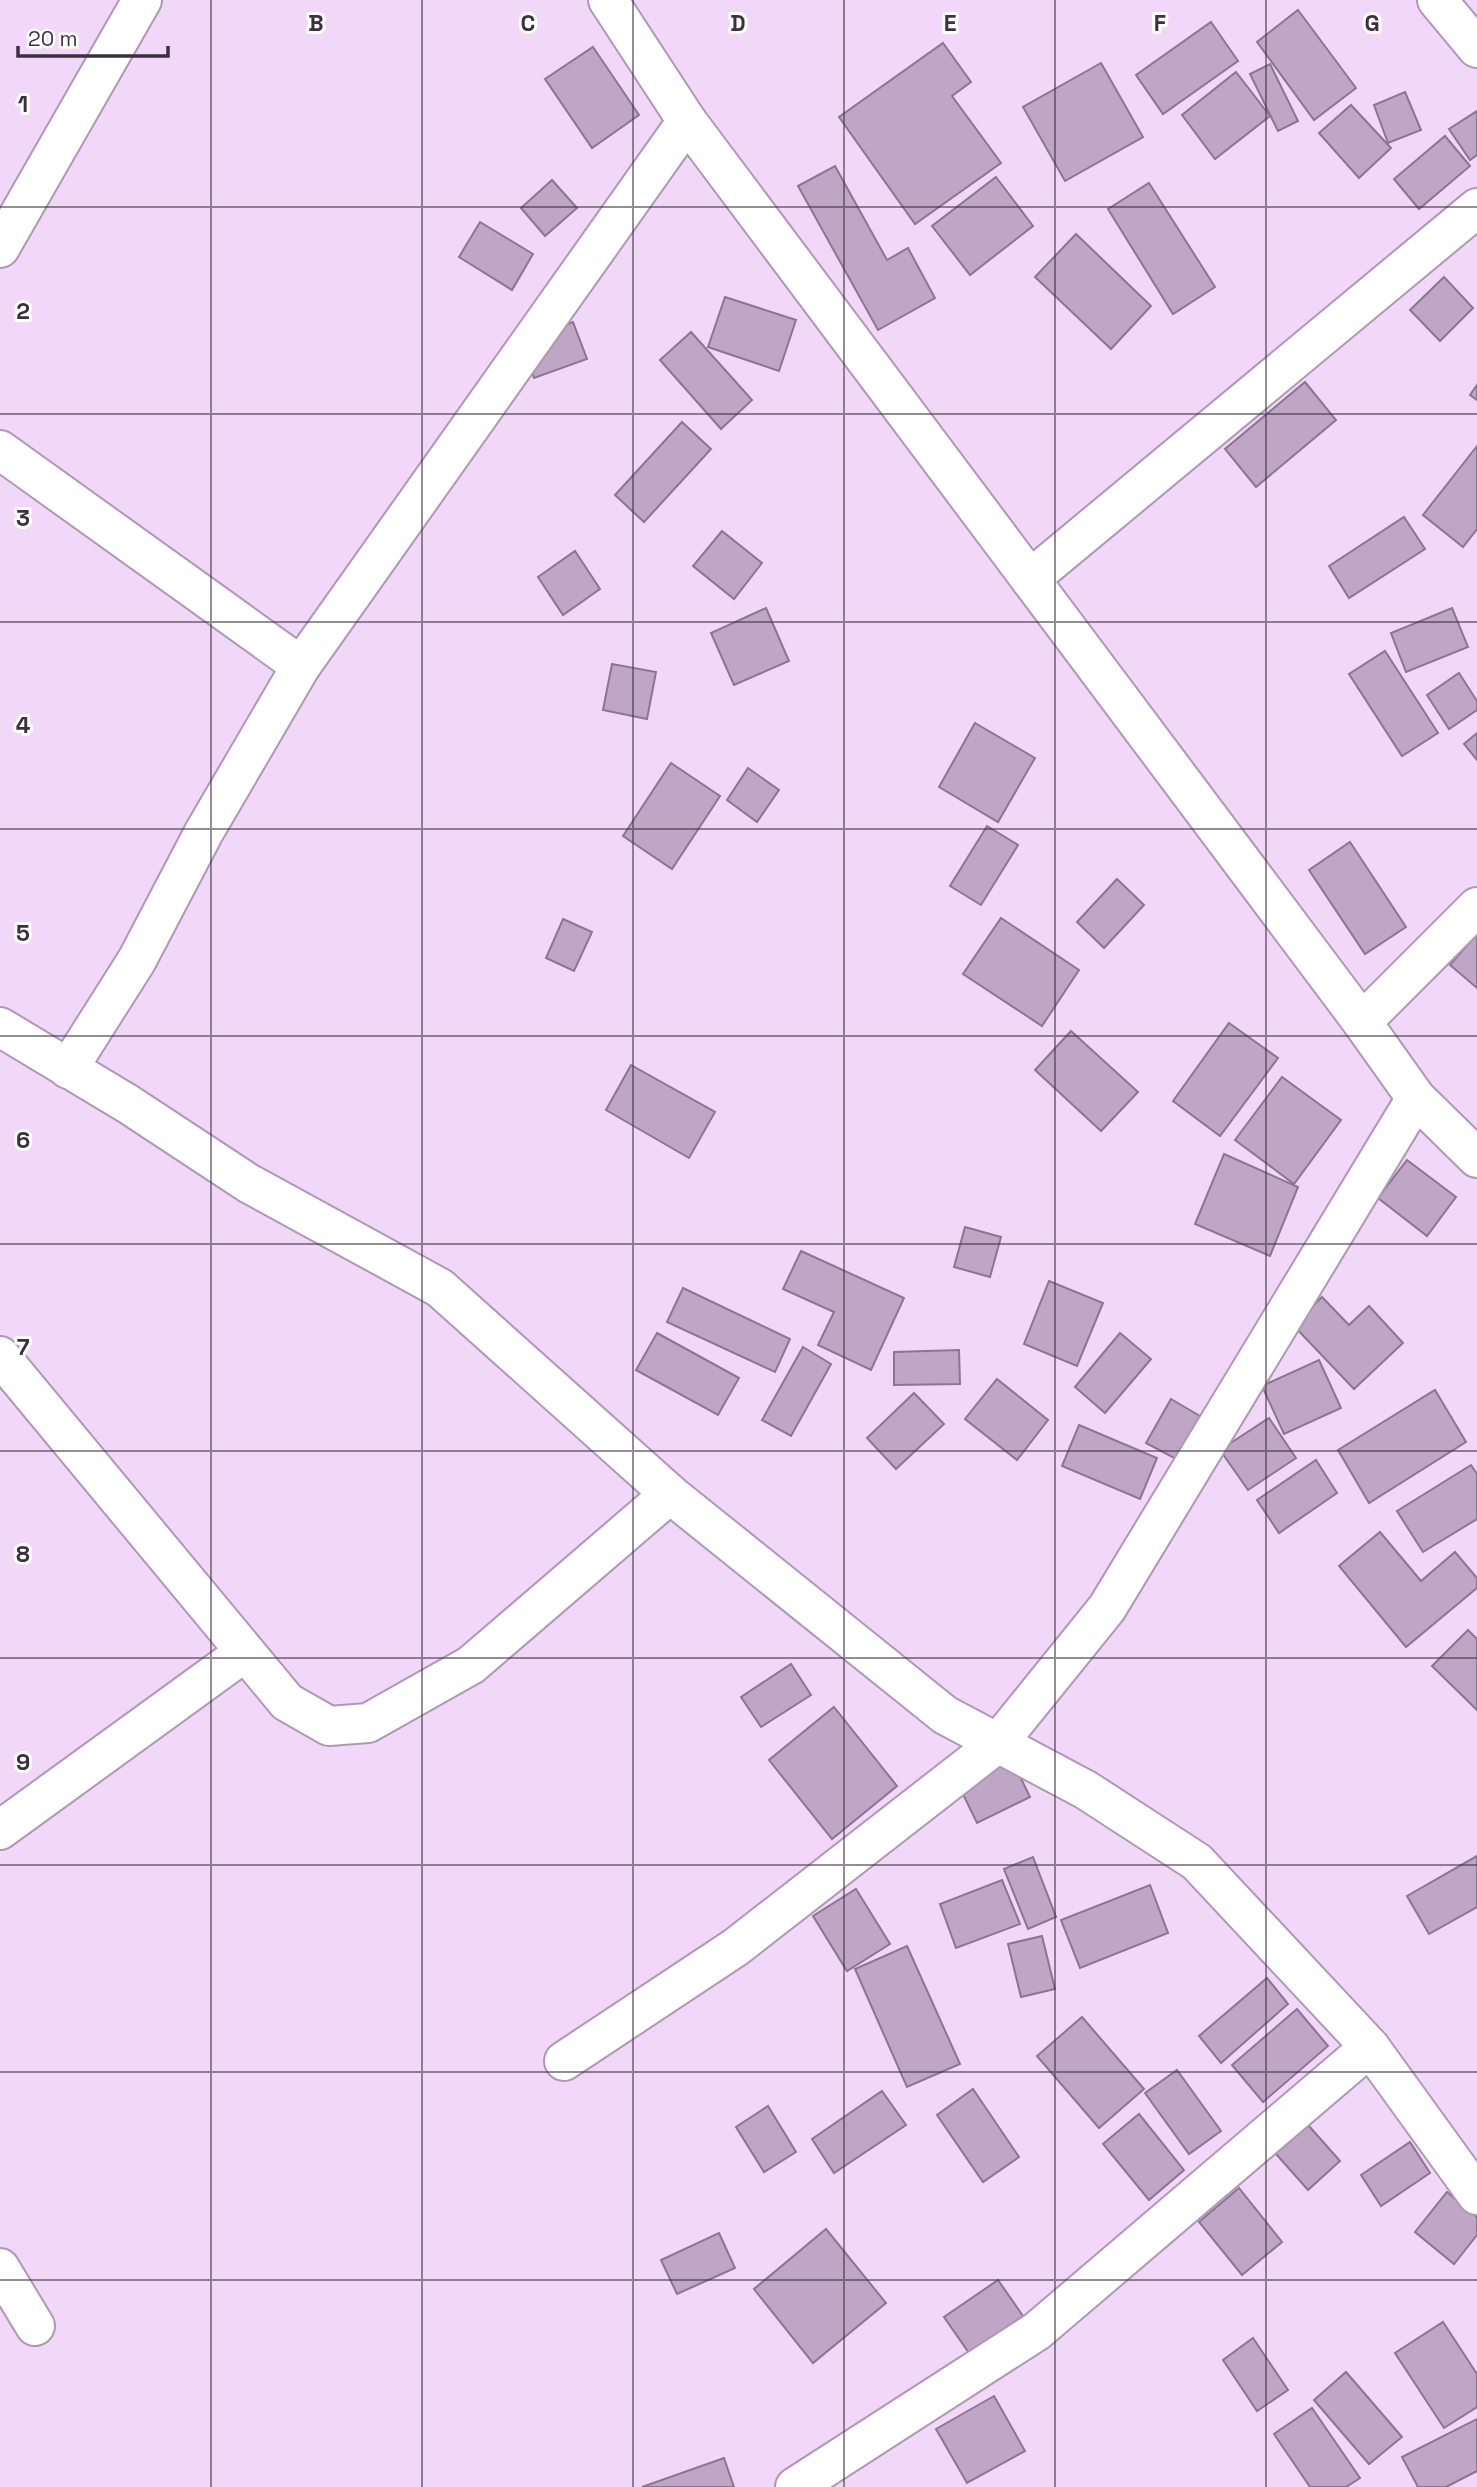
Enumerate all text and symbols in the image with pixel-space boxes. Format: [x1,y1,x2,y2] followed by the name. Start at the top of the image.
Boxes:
[308,8,324,38] text: B
[521,8,535,38] text: C
[730,8,746,38] text: D
[944,8,956,38] text: E
[1154,8,1166,38] text: F
[1364,8,1380,38] text: G
[18,14,168,58] scale bar
[28,25,78,52] text: 20 m
[18,89,28,119] text: 1
[16,296,30,326] text: 2
[16,503,30,533] text: 3
[16,710,31,740] text: 4
[16,918,30,948] text: 5
[16,1125,30,1155] text: 6
[17,1332,30,1362] text: 7
[16,1539,30,1569] text: 8
[16,1747,30,1777] text: 9

